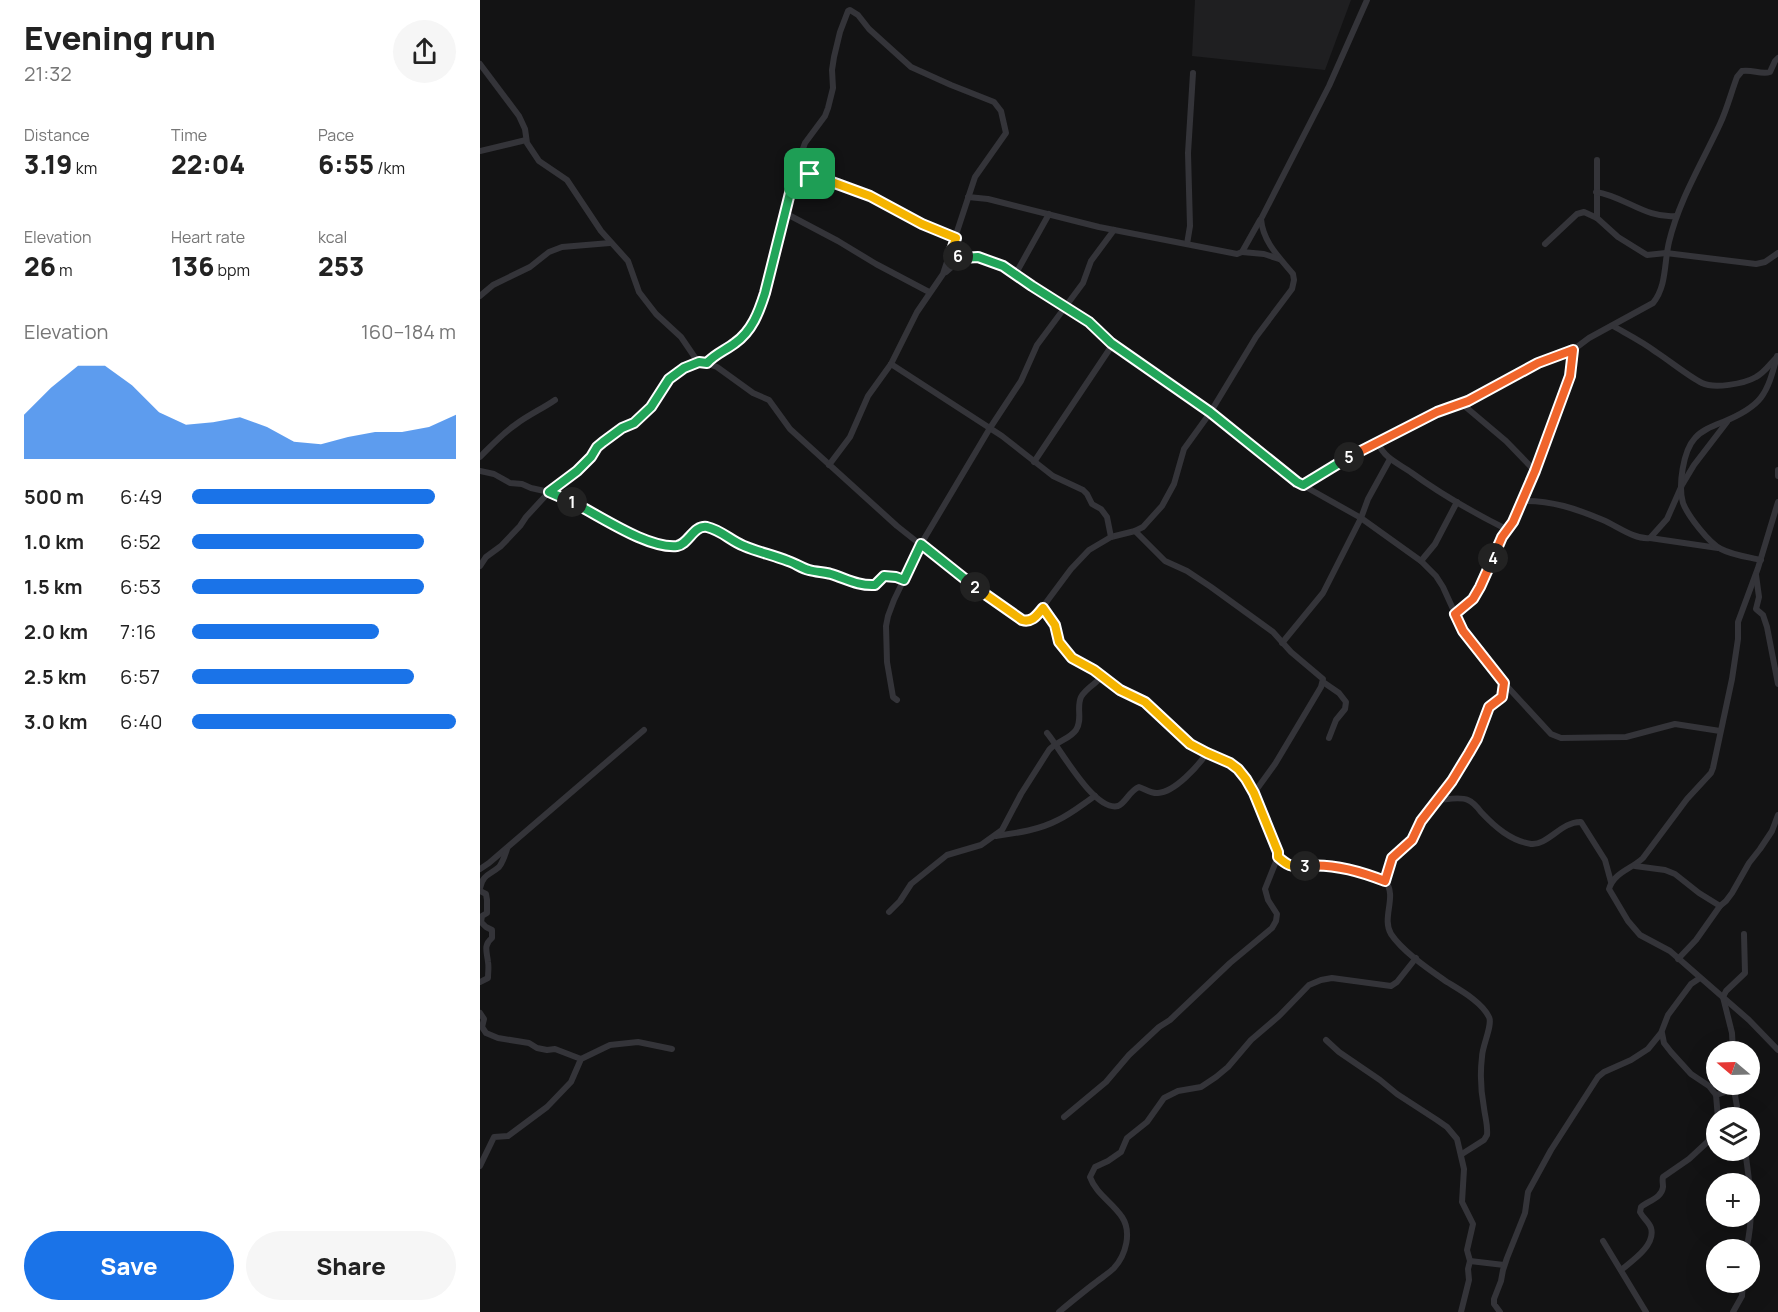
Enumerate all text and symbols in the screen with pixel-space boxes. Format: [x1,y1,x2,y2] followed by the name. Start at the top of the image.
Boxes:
[24,15,216,60] text: Evening run
[393,20,456,83] button: share
[24,60,72,87] text: 21:32
[24,124,90,146] text: Distance
[171,124,207,146] text: Time
[318,124,354,146] text: Pace
[24,146,73,182] text: 3.19
[171,146,245,182] text: 22:04
[318,146,374,182] text: 6:55
[784,148,835,199] pin
[73,157,97,179] text: km
[374,157,405,179] text: /km
[793,157,826,190] icon: arrive
[24,226,92,248] text: Elevation
[171,226,245,248] text: Heart rate
[318,226,347,248] text: kcal
[943,241,973,271] pin: 6
[953,245,963,267] text: 6
[24,248,56,284] text: 26
[171,248,214,284] text: 136
[318,248,364,284] text: 253
[56,259,73,281] text: m
[214,259,250,281] text: bpm
[24,318,108,345] text: Elevation
[361,318,456,345] text: 160–184 m
[1334,442,1364,472] pin: 5
[1344,446,1354,468] text: 5
[24,483,84,510] text: 500 m
[120,483,162,510] text: 6:49
[557,487,587,517] pin: 1
[568,491,576,513] text: 1
[24,528,84,555] text: 1.0 km
[120,528,161,555] text: 6:52
[1478,543,1508,573] pin: 4
[1488,547,1498,569] text: 4
[960,572,990,602] pin: 2
[24,573,83,600] text: 1.5 km
[120,573,161,600] text: 6:53
[970,576,980,598] text: 2
[24,618,88,645] text: 2.0 km
[120,618,156,645] text: 7:16
[24,663,86,690] text: 2.5 km
[120,663,160,690] text: 6:57
[24,708,88,735] text: 3.0 km
[120,708,162,735] text: 6:40
[1290,851,1320,881] pin: 3
[1300,855,1310,877] text: 3
[1706,1041,1760,1095] north arrow
[1706,1041,1760,1293] map controls
[1706,1107,1760,1161] button: layers
[1706,1173,1760,1227] button: +
[24,1231,234,1300] button: Save
[246,1231,456,1300] button: Share
[1706,1239,1760,1293] button: −

